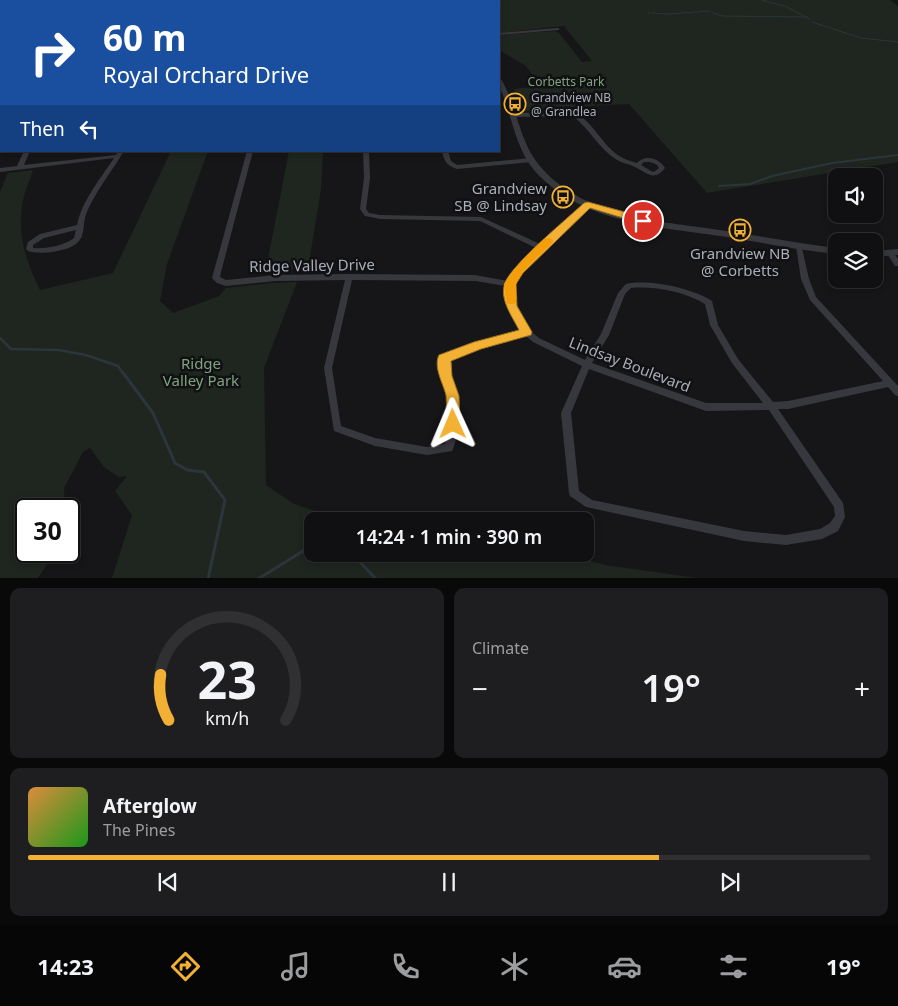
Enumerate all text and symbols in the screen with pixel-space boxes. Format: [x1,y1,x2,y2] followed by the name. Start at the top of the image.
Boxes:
[103,14,186,61] text: 60 m
[20,20,85,85] icon: right
[103,59,309,89] text: Royal Orchard Drive
[528,73,605,90] park label: Corbetts Park
[531,89,611,120] place label: Grandview NB @ Grandlea
[503,92,527,116] bus stop icon: Grandview NB @ Grandlea
[75,115,103,143] icon: left
[20,116,65,142] text: Then
[828,168,883,288] map controls
[828,168,883,223] button: sound
[454,178,547,215] place label: Grandview SB @ Lindsay
[551,185,575,209] bus stop icon: Grandview SB @ Lindsay
[622,200,664,242] pin
[629,207,657,235] icon: arrive
[728,218,752,242] bus stop icon: Grandview NB @ Corbetts
[828,233,883,288] button: layers
[690,243,790,280] place label: Grandview NB @ Corbetts
[249,254,375,276] street label: Ridge Valley Drive
[566,332,694,396] street label: Lindsay Boulevard
[163,353,239,390] park label: Ridge Valley Park
[426,397,478,449] position arrow
[15,498,80,563] speed limit sign: 30
[356,524,542,550] text: 14:24 · 1 min · 390 m
[472,637,529,659] text: Climate
[197,643,257,714] text: 23
[641,661,701,713] text: 19°
[472,669,488,707] text: −
[854,669,870,707] text: +
[205,706,249,730] text: km/h
[103,793,197,819] text: Afterglow
[103,819,175,841] text: The Pines
[154,868,182,896] icon: previous
[435,868,463,896] icon: pause
[716,868,744,896] icon: next
[168,949,203,984] icon: directions
[278,949,313,984] icon: music
[388,949,423,984] icon: phone
[497,949,532,984] icon: climate
[607,949,642,984] icon: car
[716,949,751,984] icon: filters
[37,951,94,981] text: 14:23
[826,951,861,981] text: 19°

